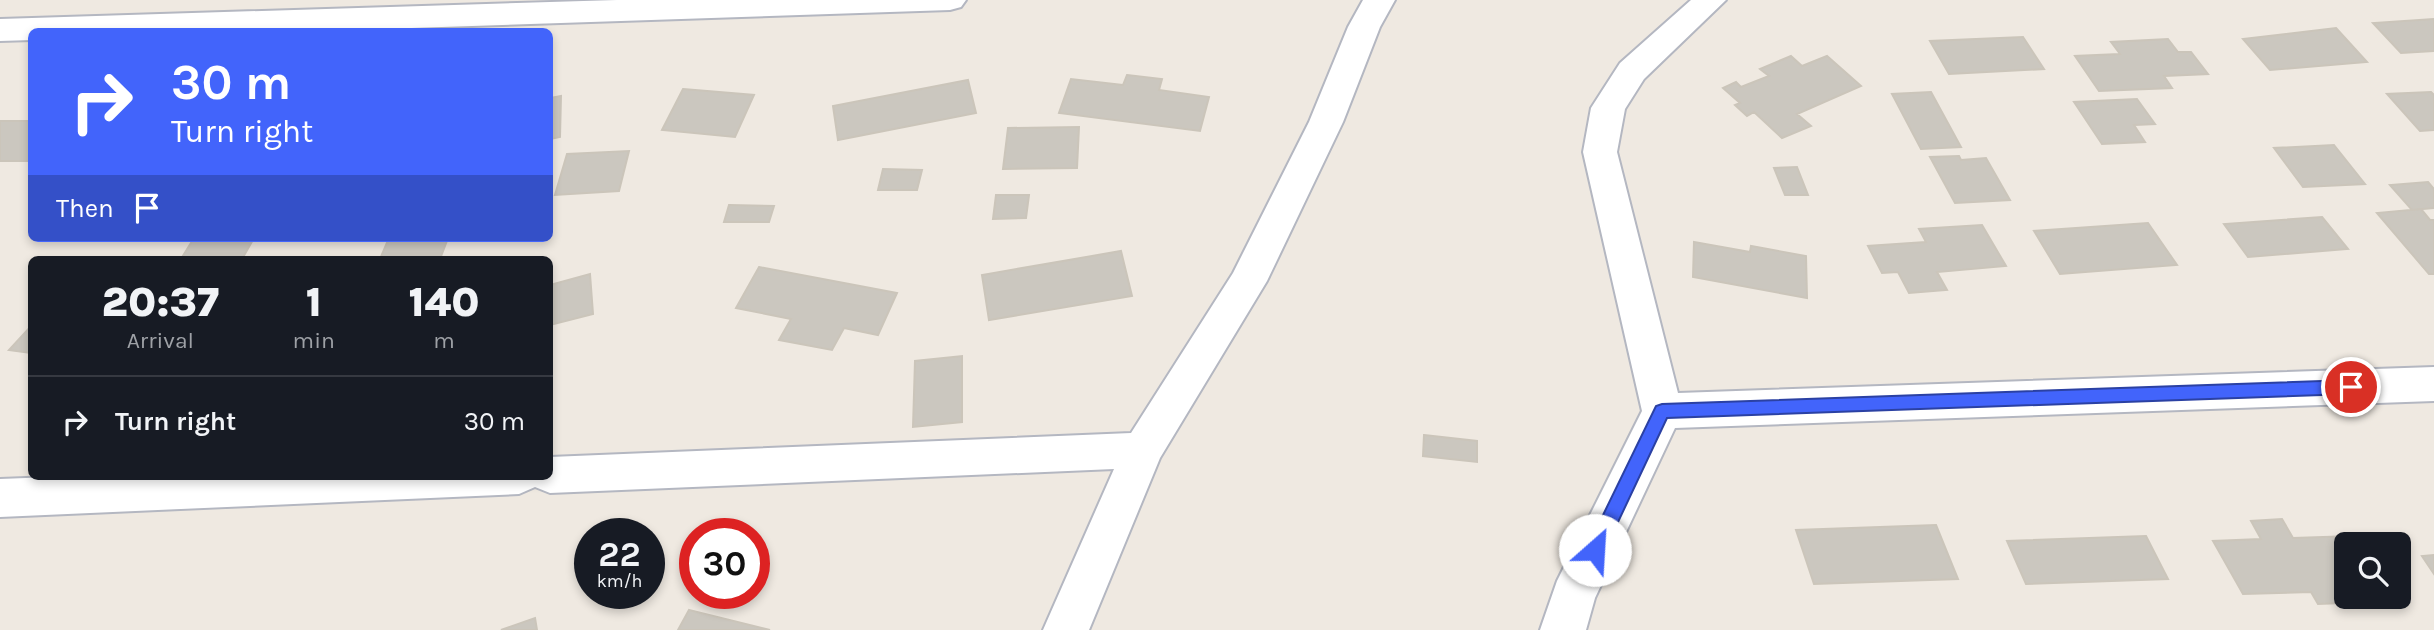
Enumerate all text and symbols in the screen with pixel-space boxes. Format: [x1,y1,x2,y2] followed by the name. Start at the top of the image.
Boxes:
[171,54,291,111] text: 30 m
[56,56,147,147] icon: right
[171,113,313,150] text: Turn right
[128,189,166,227] icon: arrive
[56,193,114,224] text: Then
[102,277,219,327] text: 20:37
[306,277,322,327] text: 1
[408,277,479,327] text: 140
[127,327,194,354] text: Arrival
[293,327,335,354] text: min
[433,327,455,354] text: m
[2321,357,2381,417] pin
[2332,368,2370,406] icon: arrive
[56,403,94,441] icon: right
[115,406,236,437] text: Turn right
[464,406,525,437] text: 30 m
[1558,513,1632,587] position arrow
[679,518,770,609] speed limit sign: 30
[2334,532,2411,609] map controls
[2334,532,2411,609] button: search
[598,534,641,575] text: 22
[597,570,642,592] text: km/h

